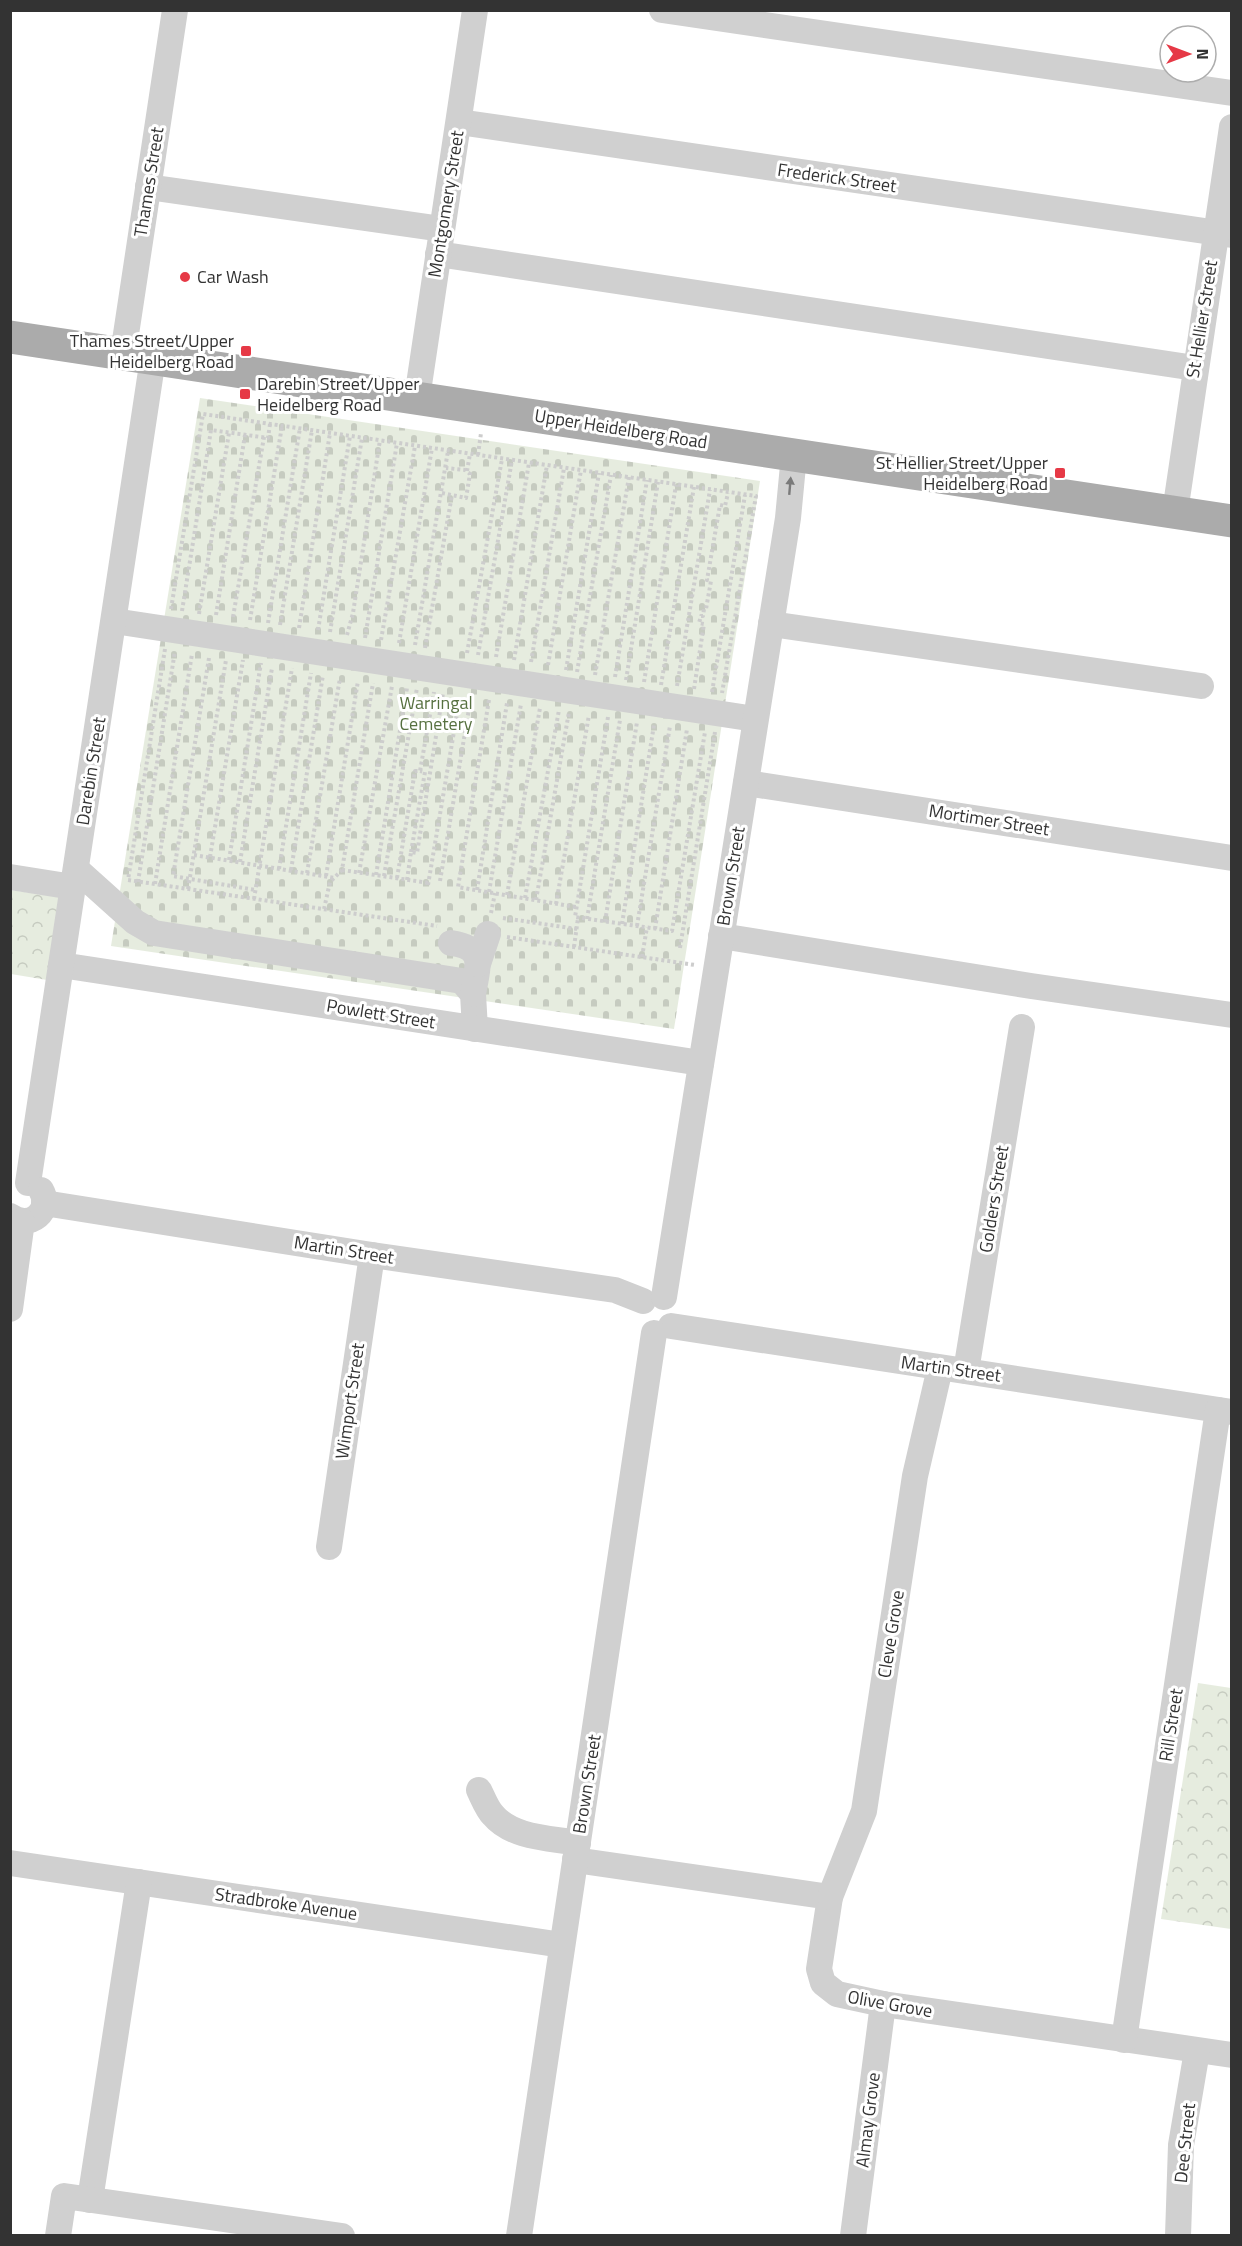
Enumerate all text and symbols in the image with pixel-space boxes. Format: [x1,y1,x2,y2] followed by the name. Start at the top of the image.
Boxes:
[1158,24,1218,84] north arrow
[1191,48,1215,60] text: N
[126,124,171,239] street label: Thames Street
[421,128,471,279] street label: Montgomery Street
[776,156,899,199] street label: Frederick Street
[1179,257,1224,380] street label: St Hellier Street
[197,263,269,290] place label: Car Wash
[178,270,192,284] marker: Car Wash
[70,327,234,375] place label: Thames Street/Upper Heidelberg Road
[239,344,253,358] marker: Thames Street/Upper Heidelberg Road
[257,370,420,418] place label: Darebin Street/Upper Heidelberg Road
[238,387,252,401] marker: Darebin Street/Upper Heidelberg Road
[533,402,709,455] street label: Upper Heidelberg Road
[876,449,1048,497] place label: St Hellier Street/Upper Heidelberg Road
[1053,466,1067,480] marker: St Hellier Street/Upper Heidelberg Road
[785,477,795,496] one-way arrow
[399,689,473,737] park label: Warringal Cemetery
[69,714,112,827] street label: Darebin Street
[927,797,1052,842] street label: Mortimer Street
[709,824,752,928] street label: Brown Street
[325,992,438,1036] street label: Powlett Street
[972,1143,1015,1255] street label: Golders Street
[292,1228,397,1271] street label: Martin Street
[328,1341,371,1461] street label: Wimport Street
[899,1348,1003,1389] street label: Martin Street
[870,1588,911,1680] street label: Cleve Grove
[1151,1686,1190,1763] street label: Rill Street
[565,1732,608,1836] street label: Brown Street
[213,1880,359,1927] street label: Stradbroke Avenue
[846,1983,935,2024] street label: Olive Grove
[848,2071,887,2169] street label: Almay Grove
[1167,2101,1202,2184] street label: Dee Street

